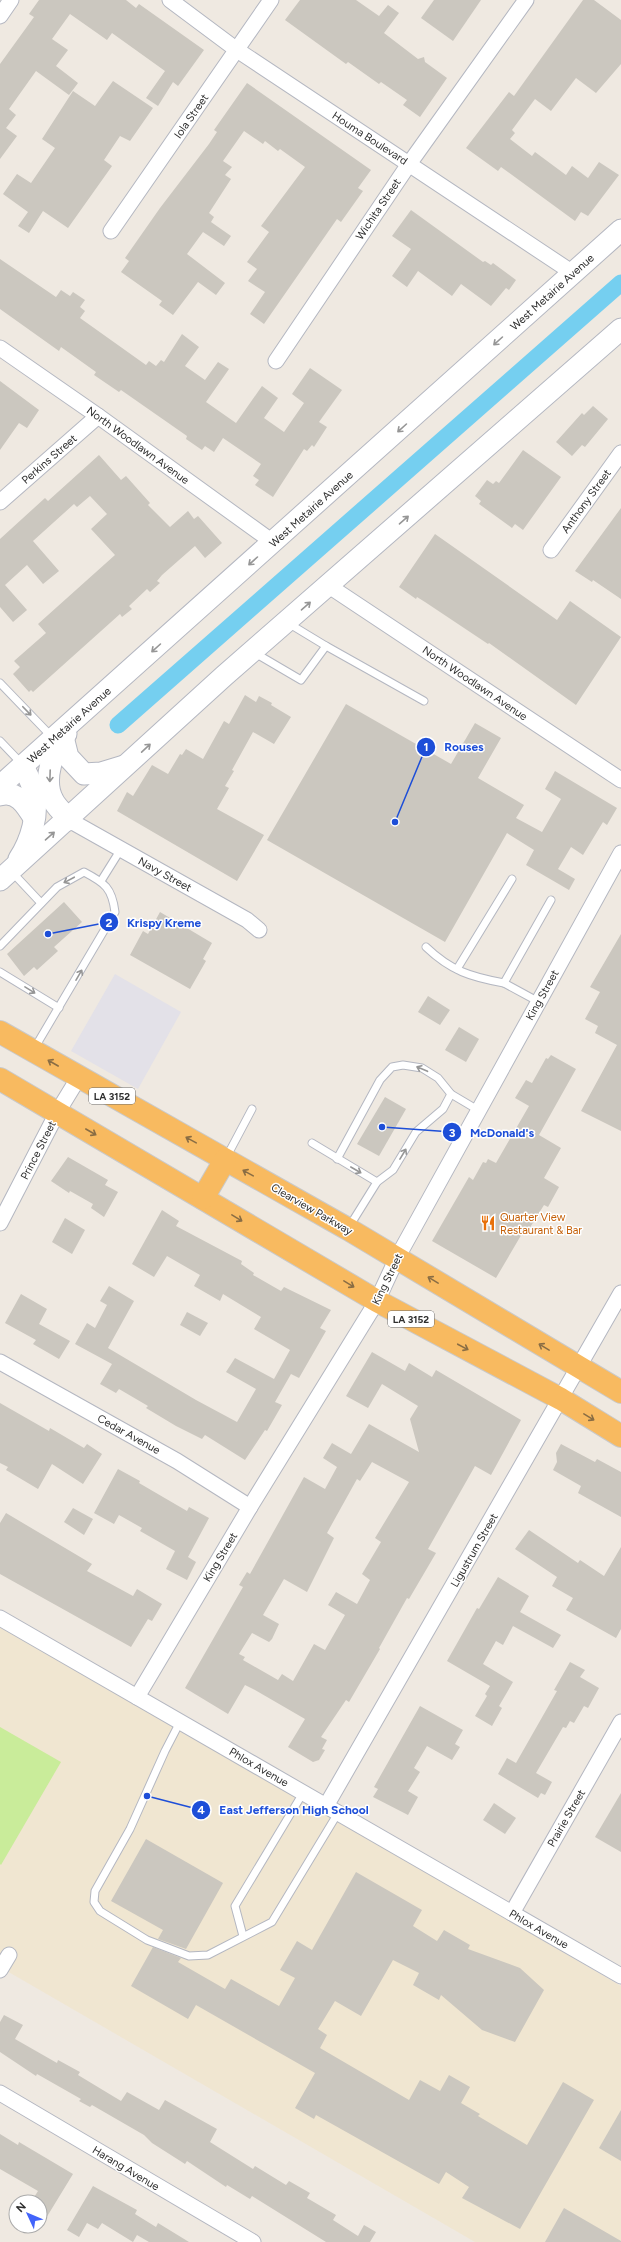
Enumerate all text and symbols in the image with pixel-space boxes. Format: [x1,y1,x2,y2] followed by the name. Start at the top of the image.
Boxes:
[171,92,211,141] street label: Iola Street
[330,109,410,168] street label: Houma Boulevard
[353,176,404,242] street label: Wichita Street
[508,251,597,333] street label: West Metairie Avenue
[493,336,503,345] one-way arrow
[84,404,192,487] street label: North Woodlawn Avenue
[396,423,407,432] one-way arrow
[19,432,80,487] street label: Perkins Street
[559,467,614,536] street label: Anthony Street
[267,468,356,550] street label: West Metairie Avenue
[399,516,409,525] one-way arrow
[248,557,258,566] one-way arrow
[301,601,311,611] one-way arrow
[151,643,161,653] one-way arrow
[420,643,530,723] street label: North Woodlawn Avenue
[25,684,114,766] street label: West Metairie Avenue
[22,706,32,716] one-way arrow
[416,735,492,759] callout: Rouses
[423,740,429,754] text: 1
[444,740,484,754] text: Rouses
[141,744,151,753] one-way arrow
[46,769,54,782] one-way arrow
[45,831,55,841] one-way arrow
[136,854,194,894] street label: Navy Street
[63,877,75,885] one-way arrow
[99,910,209,934] callout: Krispy Kreme
[106,916,113,930] text: 2
[127,916,201,930] text: Krispy Kreme
[523,968,562,1023] street label: King Street
[75,969,83,981] one-way arrow
[24,986,35,994] one-way arrow
[47,1058,59,1066] one-way arrow
[416,1065,428,1073] one-way arrow
[89,1088,135,1104] road number: LA 3152
[18,1119,59,1182] street label: Prince Street
[442,1120,542,1144] callout: McDonald's
[449,1126,456,1140] text: 3
[470,1126,534,1140] text: McDonald's
[85,1129,97,1137] one-way arrow
[185,1136,197,1144] one-way arrow
[399,1148,407,1160] one-way arrow
[350,1166,362,1174] one-way arrow
[242,1168,254,1176] one-way arrow
[269,1181,355,1238] street label: Clearview Parkway
[500,1211,582,1237] place label: Quarter View Restaurant & Bar
[479,1214,497,1232] restaurant icon: Quarter View Restaurant & Bar
[231,1215,243,1223] one-way arrow
[369,1251,405,1307] street label: King Street
[427,1276,439,1284] one-way arrow
[343,1281,355,1289] one-way arrow
[388,1311,434,1327] road number: LA 3152
[538,1342,550,1350] one-way arrow
[457,1344,469,1351] one-way arrow
[95,1412,162,1457] street label: Cedar Avenue
[583,1413,595,1421] one-way arrow
[448,1511,501,1589] street label: Ligustrum Street
[201,1530,240,1584] street label: King Street
[227,1745,291,1790] street label: Phlox Avenue
[545,1787,588,1849] street label: Prairie Street
[191,1798,376,1822] callout: East Jefferson High School
[197,1803,205,1817] text: 4
[219,1803,369,1817] text: East Jefferson High School
[507,1907,571,1952] street label: Phlox Avenue
[90,2143,162,2193] street label: Harang Avenue
[8,2194,48,2234] north arrow
[14,2200,29,2215] text: N

